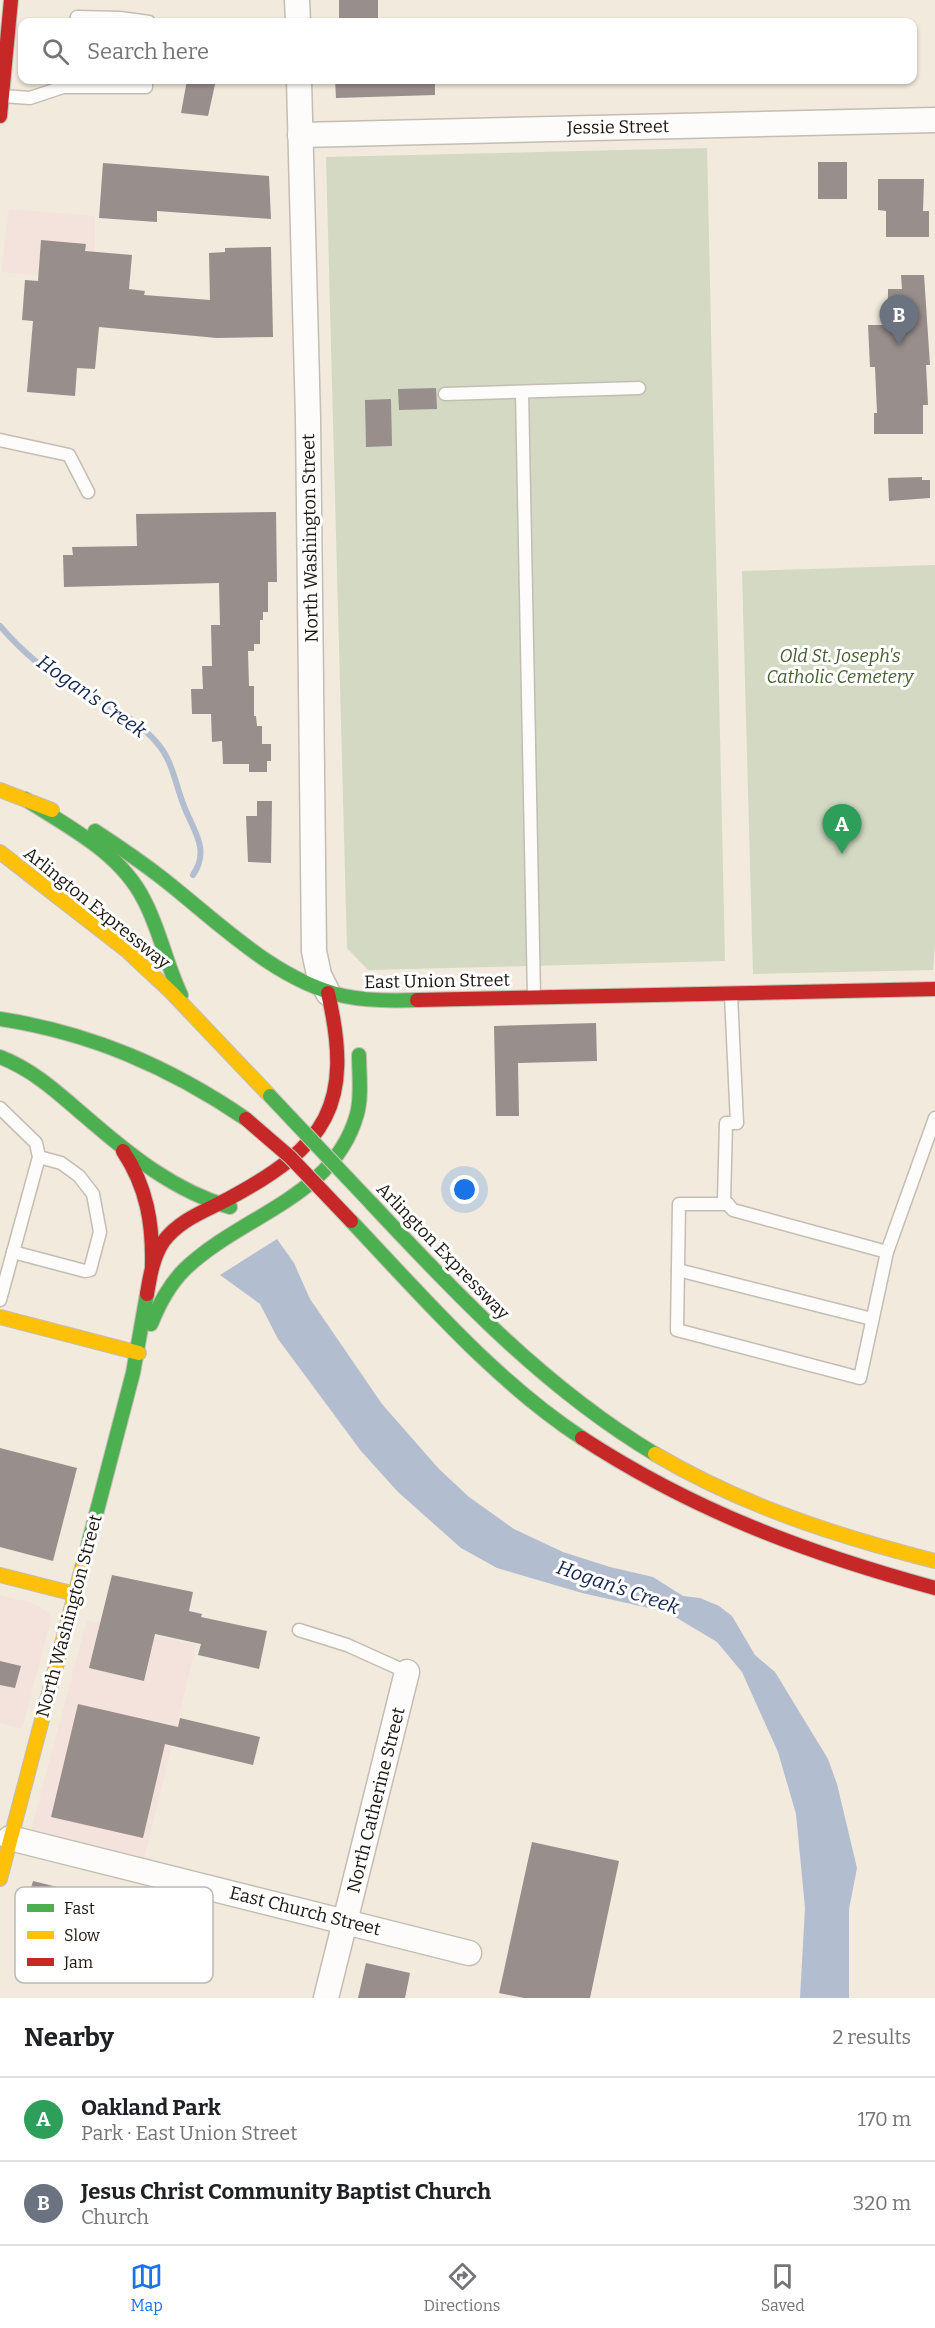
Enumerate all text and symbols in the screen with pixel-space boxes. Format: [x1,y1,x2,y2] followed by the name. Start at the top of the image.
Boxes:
[18,18,917,84] search box
[39,35,72,68] icon: search
[87,38,209,65] text: Search here
[566,115,670,139] street label: Jessie Street
[880,296,918,345] pin: B
[297,433,323,643] street label: North Washington Street
[767,645,914,688] park label: Old St. Joseph's Catholic Cemetery
[33,650,151,743] water label: Hogan's Creek
[822,804,862,854] pin: A
[19,842,175,974] street label: Arlington Expressway
[364,969,511,993] street label: East Union Street
[450,1175,479,1204] your location
[372,1178,514,1324] street label: Arlington Expressway
[31,1512,107,1720] street label: North Washington Street
[554,1555,682,1619] water label: Hogan's Creek
[342,1704,410,1895] street label: North Catherine Street
[227,1882,383,1941] street label: East Church Street
[15,1887,213,1983] legend
[64,1899,95,1918] text: Fast
[64,1926,100,1945] text: Slow
[63,1953,93,1972] text: Jam
[24,2022,114,2053] text: Nearby
[832,2025,911,2049] text: 2 results
[81,2094,221,2121] text: Oakland Park
[36,2107,51,2131] text: A
[858,2107,911,2131] text: 170 m
[81,2121,297,2145] text: Park · East Union Street
[81,2178,491,2205] text: Jesus Christ Community Baptist Church
[37,2191,50,2215] text: B
[853,2191,911,2215] text: 320 m
[81,2205,149,2229] text: Church
[130,2260,163,2315] tab: Map
[424,2260,501,2315] tab: Directions
[761,2260,805,2315] tab: Saved

